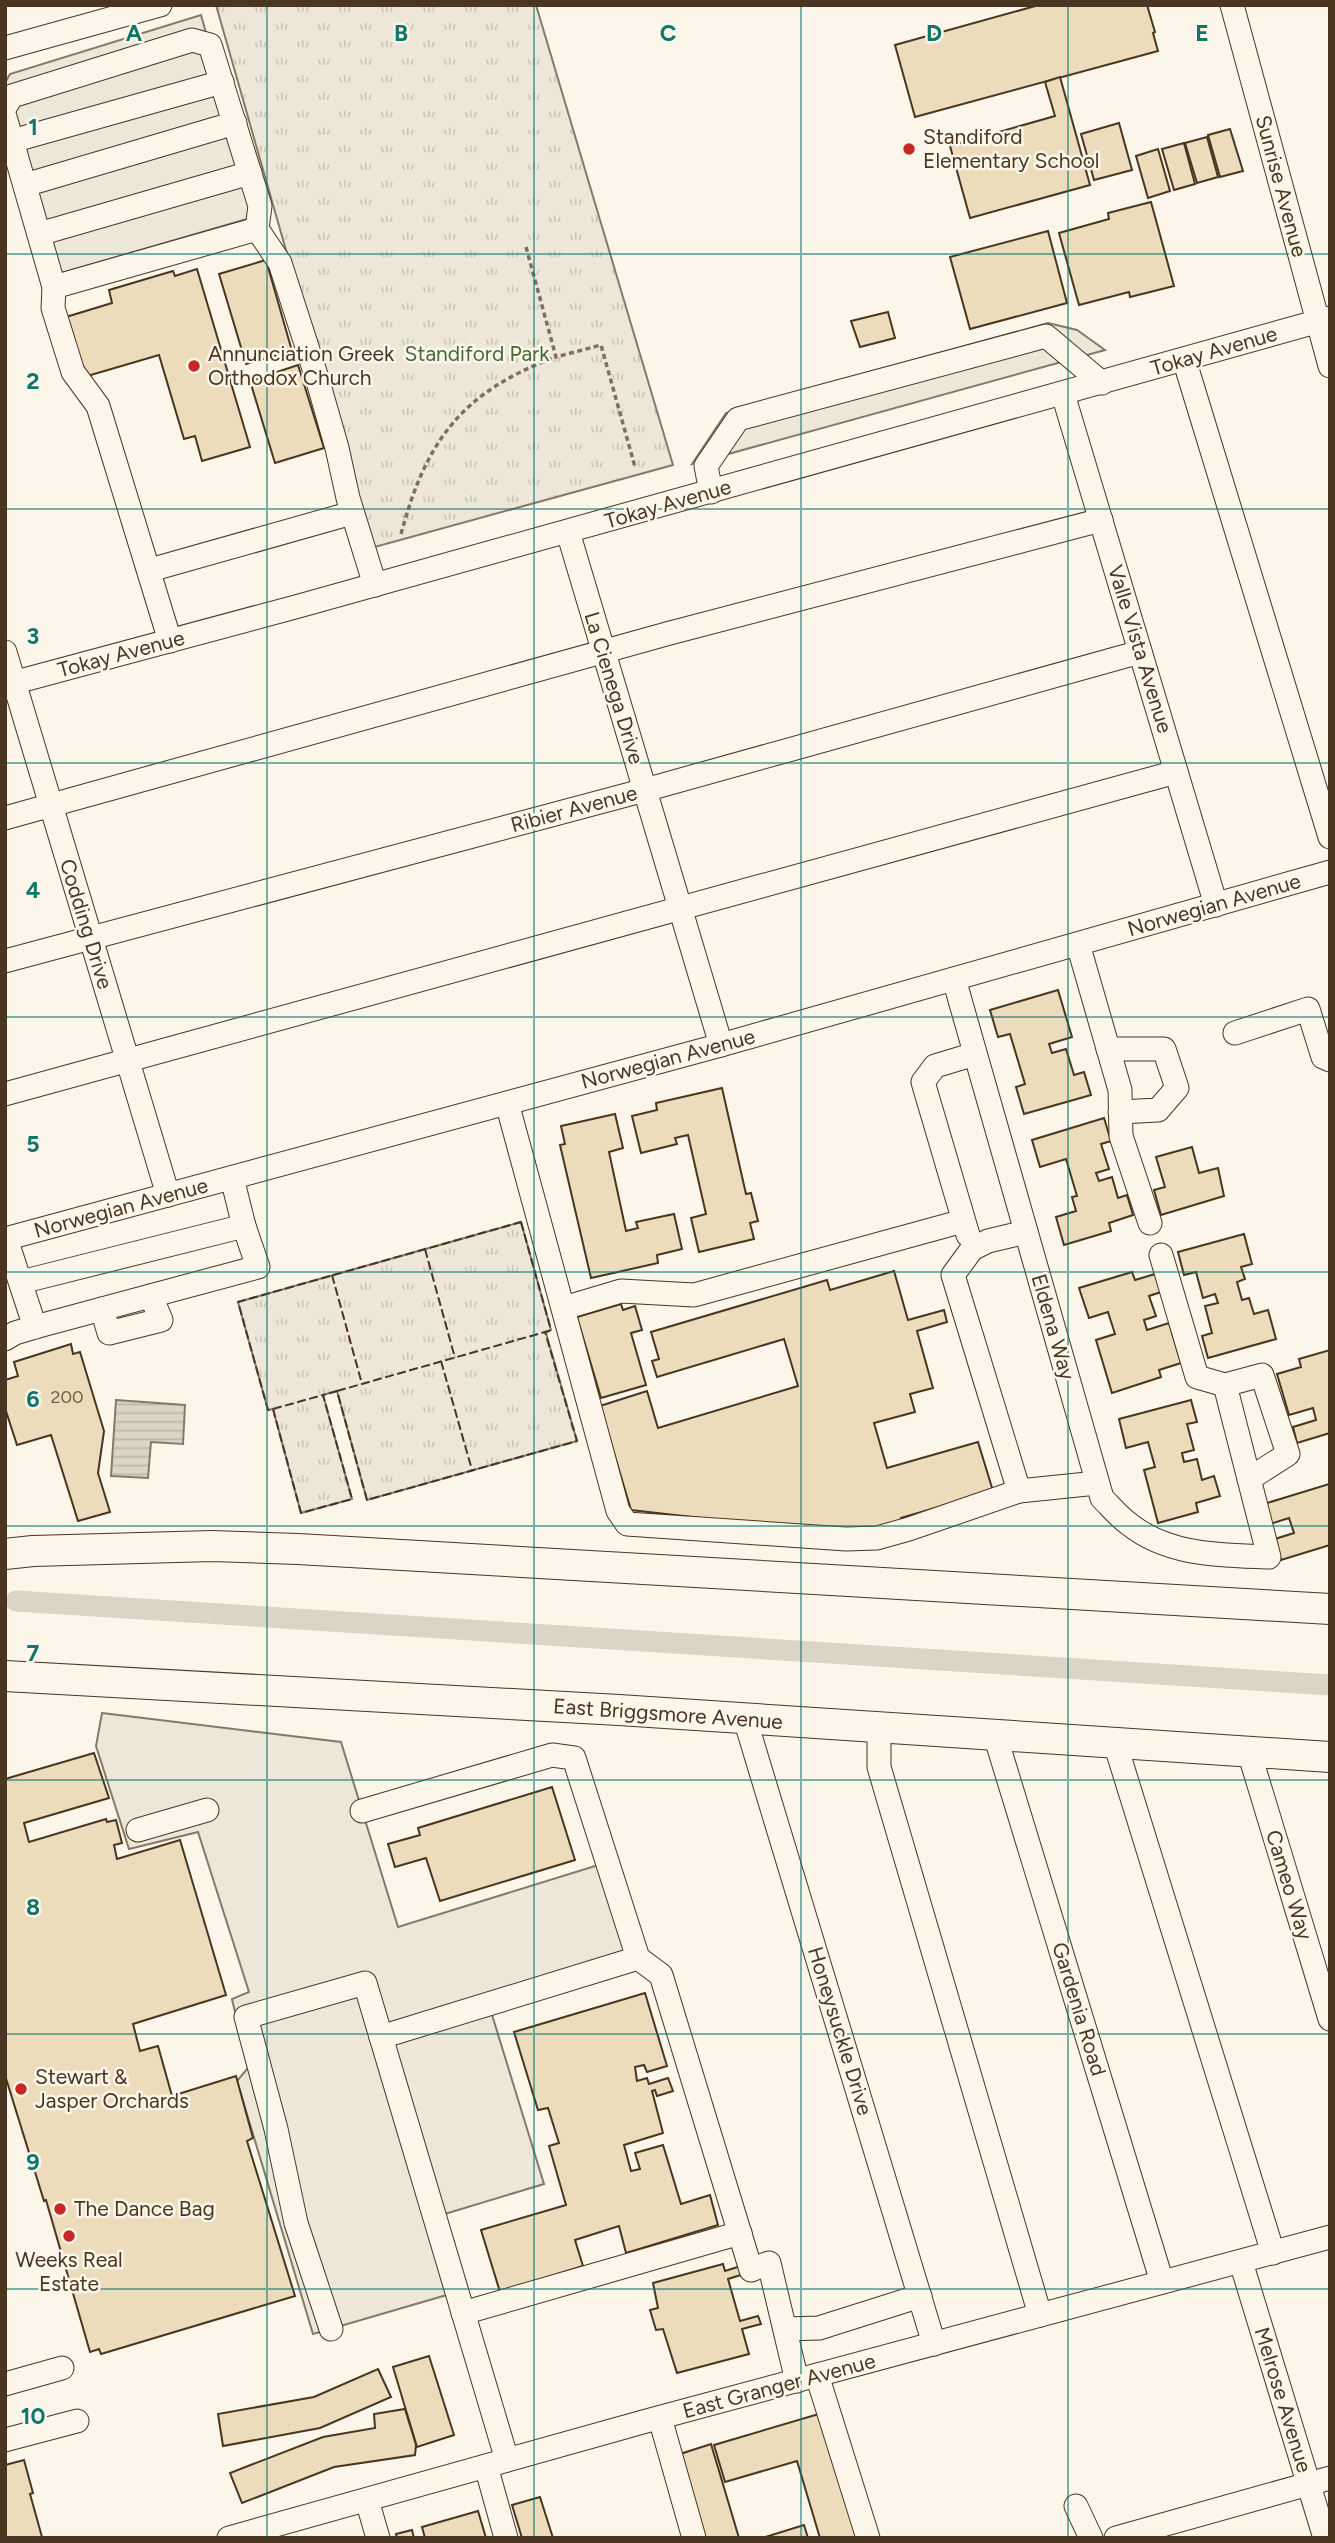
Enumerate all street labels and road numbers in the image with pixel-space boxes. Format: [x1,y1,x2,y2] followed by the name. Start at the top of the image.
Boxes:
[1251,112,1312,260] street label: Sunrise Avenue
[1148,321,1280,380] street label: Tokay Avenue
[602,474,734,533] street label: Tokay Avenue
[1103,562,1178,736] street label: Valle Vista Avenue
[579,609,650,767] street label: La Cienega Drive
[55,625,187,682] street label: Tokay Avenue
[508,780,640,837] street label: Ribier Avenue
[55,856,118,992] street label: Codding Drive
[1124,868,1303,941] street label: Norwegian Avenue
[578,1023,758,1094] street label: Norwegian Avenue
[31,1172,211,1243] street label: Norwegian Avenue
[1026,1271,1081,1383] street label: Eldena Way
[552,1693,784,1734] street label: East Briggsmore Avenue
[1261,1827,1318,1943] street label: Cameo Way
[1047,1939,1112,2079] street label: Gardenia Road
[803,1944,878,2118] street label: Honeysuckle Drive
[1250,2324,1317,2476] street label: Melrose Avenue
[680,2348,878,2423] street label: East Granger Avenue

